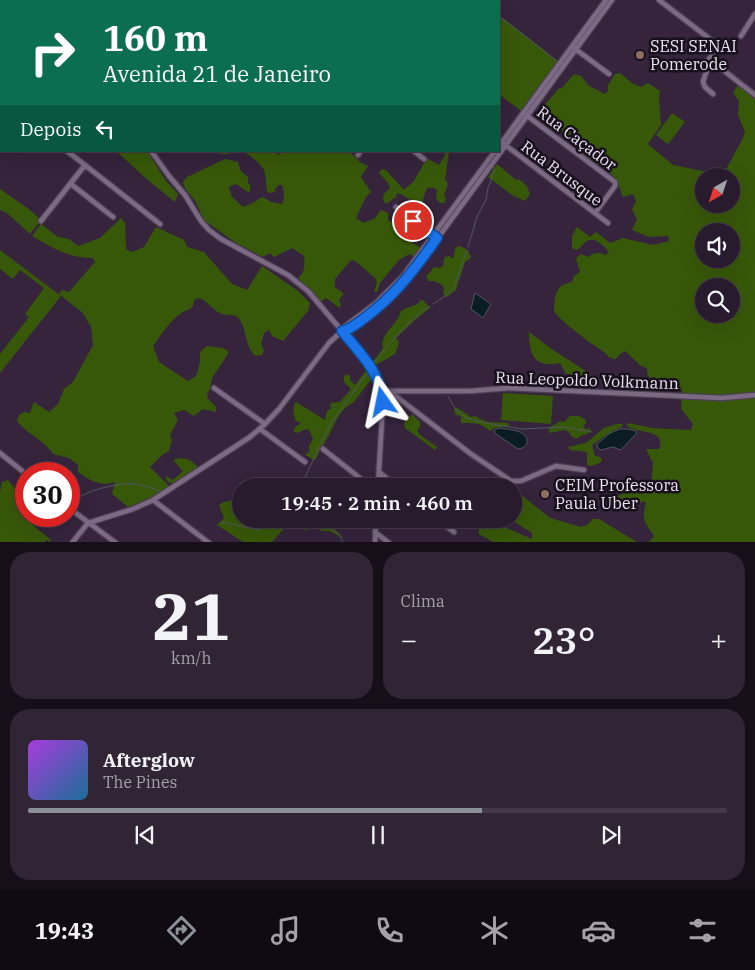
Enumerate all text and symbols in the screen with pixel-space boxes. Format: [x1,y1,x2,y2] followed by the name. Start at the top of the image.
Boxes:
[103,15,208,61] text: 160 m
[20,20,85,85] icon: right
[650,36,737,74] place label: SESI SENAI Pomerode
[634,49,646,61] marker: SESI SENAI Pomerode
[103,59,331,88] text: Avenida 21 de Janeiro
[533,101,621,175] street label: Rua Caçador
[91,115,119,143] icon: left
[20,117,81,141] text: Depois
[517,136,607,210] street label: Rua Brusque
[695,168,740,212] north arrow
[695,168,740,323] map controls
[392,200,434,242] pin
[399,207,427,235] icon: arrive
[695,223,740,268] button: sound
[695,278,740,323] button: search
[495,367,679,393] street label: Rua Leopoldo Volkmann
[356,375,408,427] position arrow
[15,462,80,527] speed limit sign: 30
[555,475,679,513] place label: CEIM Professora Paula Uber
[539,488,551,500] marker: CEIM Professora Paula Uber
[281,491,473,515] text: 19:45 · 2 min · 460 m
[152,573,230,658] text: 21
[401,591,445,611] text: Clima
[532,615,595,664] text: 23°
[401,621,417,658] text: −
[710,621,727,658] text: +
[171,648,211,668] text: km/h
[103,748,195,772] text: Afterglow
[103,772,177,792] text: The Pines
[131,821,159,849] icon: previous
[364,821,392,849] icon: pause
[597,821,625,849] icon: next
[164,913,199,948] icon: directions
[268,913,303,948] icon: music
[372,913,407,948] icon: phone
[477,913,512,948] icon: climate
[581,913,616,948] icon: car
[685,913,720,948] icon: filters
[35,916,94,945] text: 19:43

